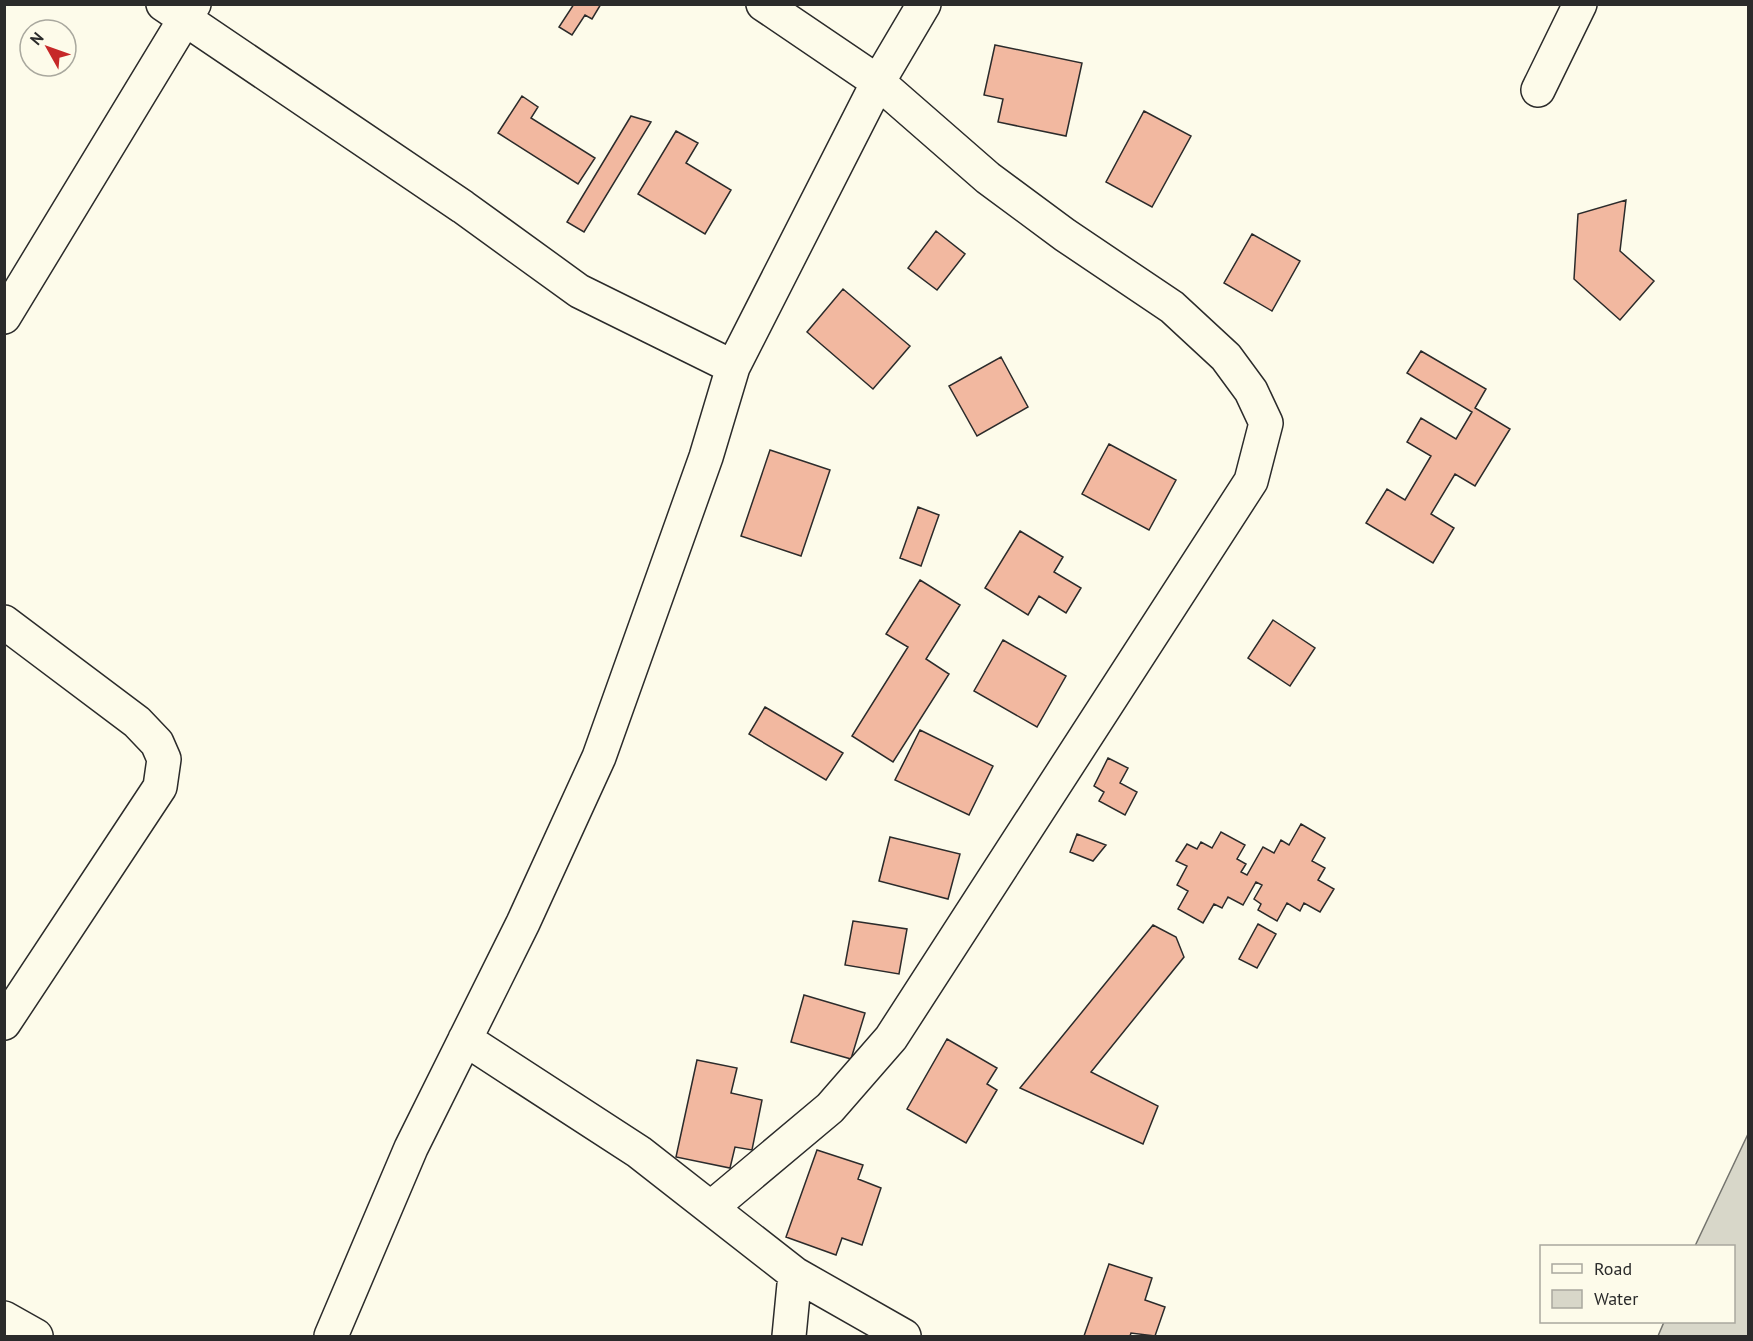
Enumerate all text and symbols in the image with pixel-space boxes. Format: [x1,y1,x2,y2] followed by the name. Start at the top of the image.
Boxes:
[18,18,78,78] north arrow
[25,28,48,49] text: N
[1540,1245,1735,1323] legend
[1594,1257,1632,1280] text: Road
[1594,1287,1638,1310] text: Water

